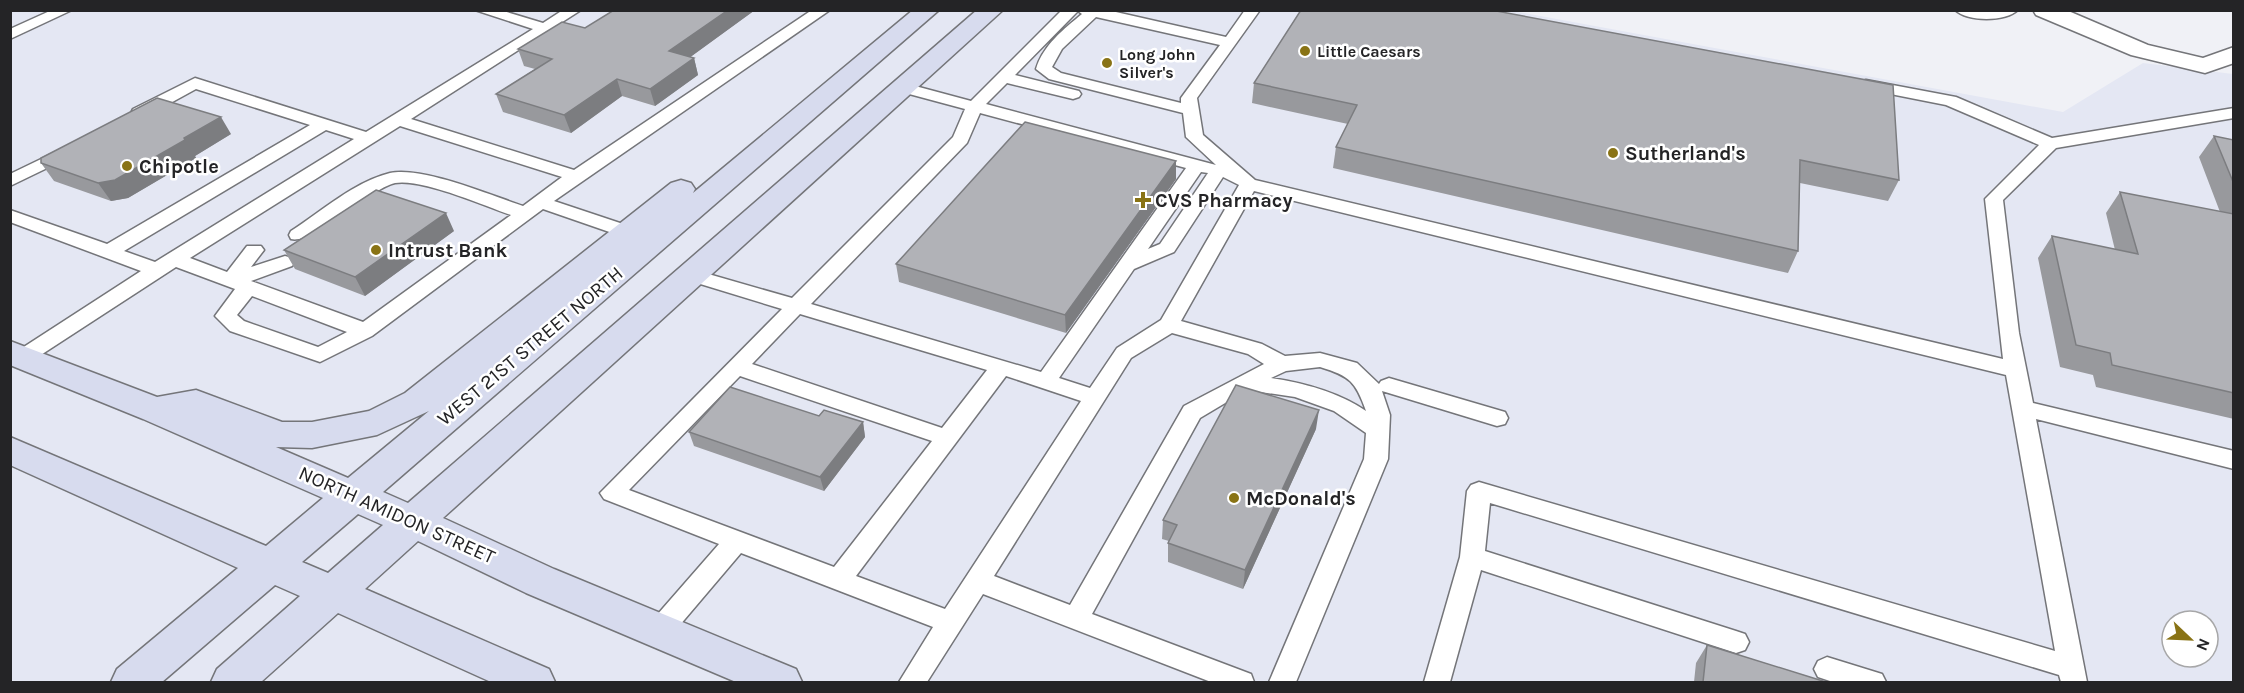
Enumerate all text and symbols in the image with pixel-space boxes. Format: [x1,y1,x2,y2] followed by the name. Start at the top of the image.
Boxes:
[1317,42,1421,61] place label: Little Caesars
[1298,44,1312,58] marker: Little Caesars
[1119,45,1195,82] place label: Long John Silver's
[1100,56,1114,70] marker: Long John Silver's
[1625,142,1746,165] place label: Sutherland's
[1606,146,1620,160] marker: Sutherland's
[139,155,219,178] place label: Chipotle
[120,159,134,173] marker: Chipotle
[1155,189,1293,212] place label: CVS Pharmacy
[1136,193,1150,207] marker: CVS Pharmacy
[388,239,507,262] place label: Intrust Bank
[369,243,383,257] marker: Intrust Bank
[433,262,627,430] street label: WEST 21ST STREET NORTH
[295,461,499,569] street label: NORTH AMIDON STREET
[1246,487,1356,510] place label: McDonald's
[1227,491,1241,505] marker: McDonald's
[2160,609,2220,669] north arrow
[2192,636,2214,654] text: N

